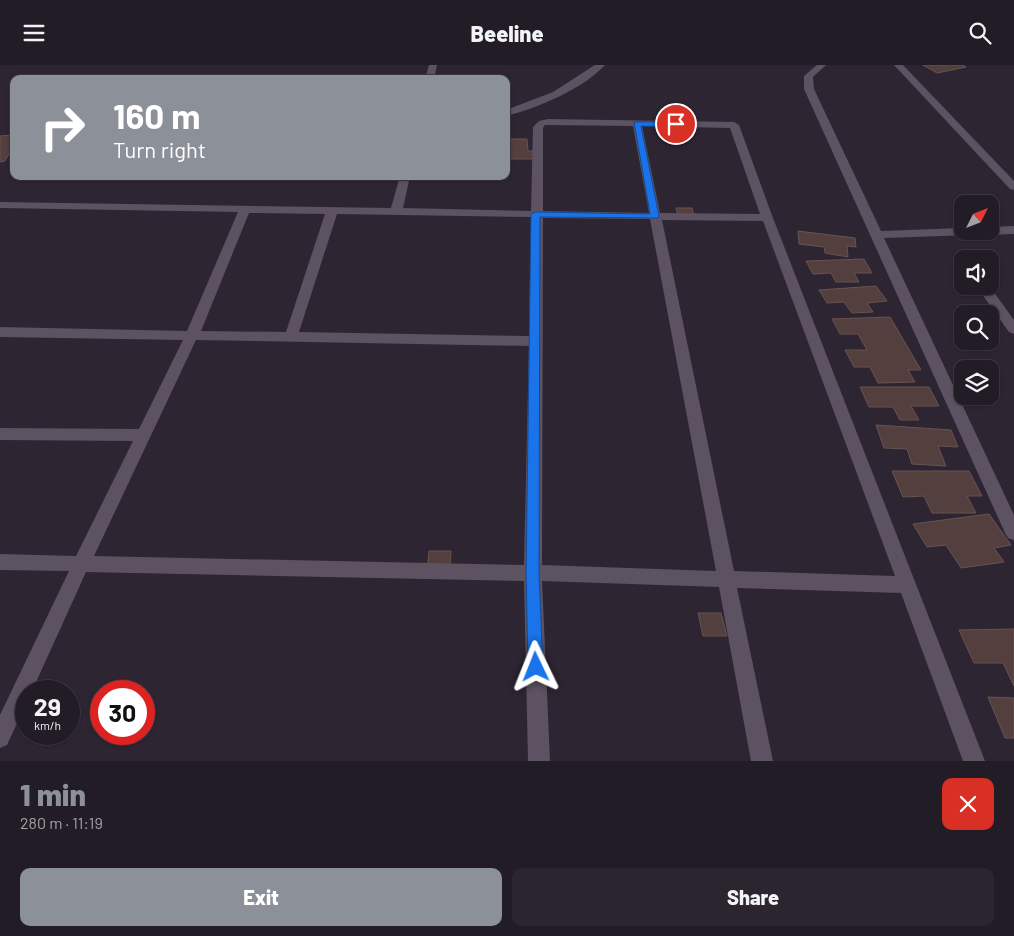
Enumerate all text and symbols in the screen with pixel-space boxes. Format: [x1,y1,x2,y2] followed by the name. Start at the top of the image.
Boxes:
[20,19,48,47] icon: menu
[966,19,994,47] icon: search
[470,20,544,46] text: Beeline
[113,94,200,136] text: 160 m
[30,95,95,160] icon: right
[655,103,697,145] pin
[662,110,690,138] icon: arrive
[113,136,206,162] text: Turn right
[954,195,999,240] north arrow
[954,195,999,405] map controls
[954,250,999,295] button: sound
[954,305,999,350] button: search
[954,360,999,405] button: layers
[509,640,561,692] position arrow
[90,680,155,745] speed limit sign: 30
[34,691,61,721] text: 29
[34,718,61,732] text: km/h
[20,776,86,812] text: 1 min
[942,778,994,830] button: close
[20,813,103,832] text: 280 m · 11:19
[20,868,502,926] button: Exit
[512,868,994,926] button: Share

